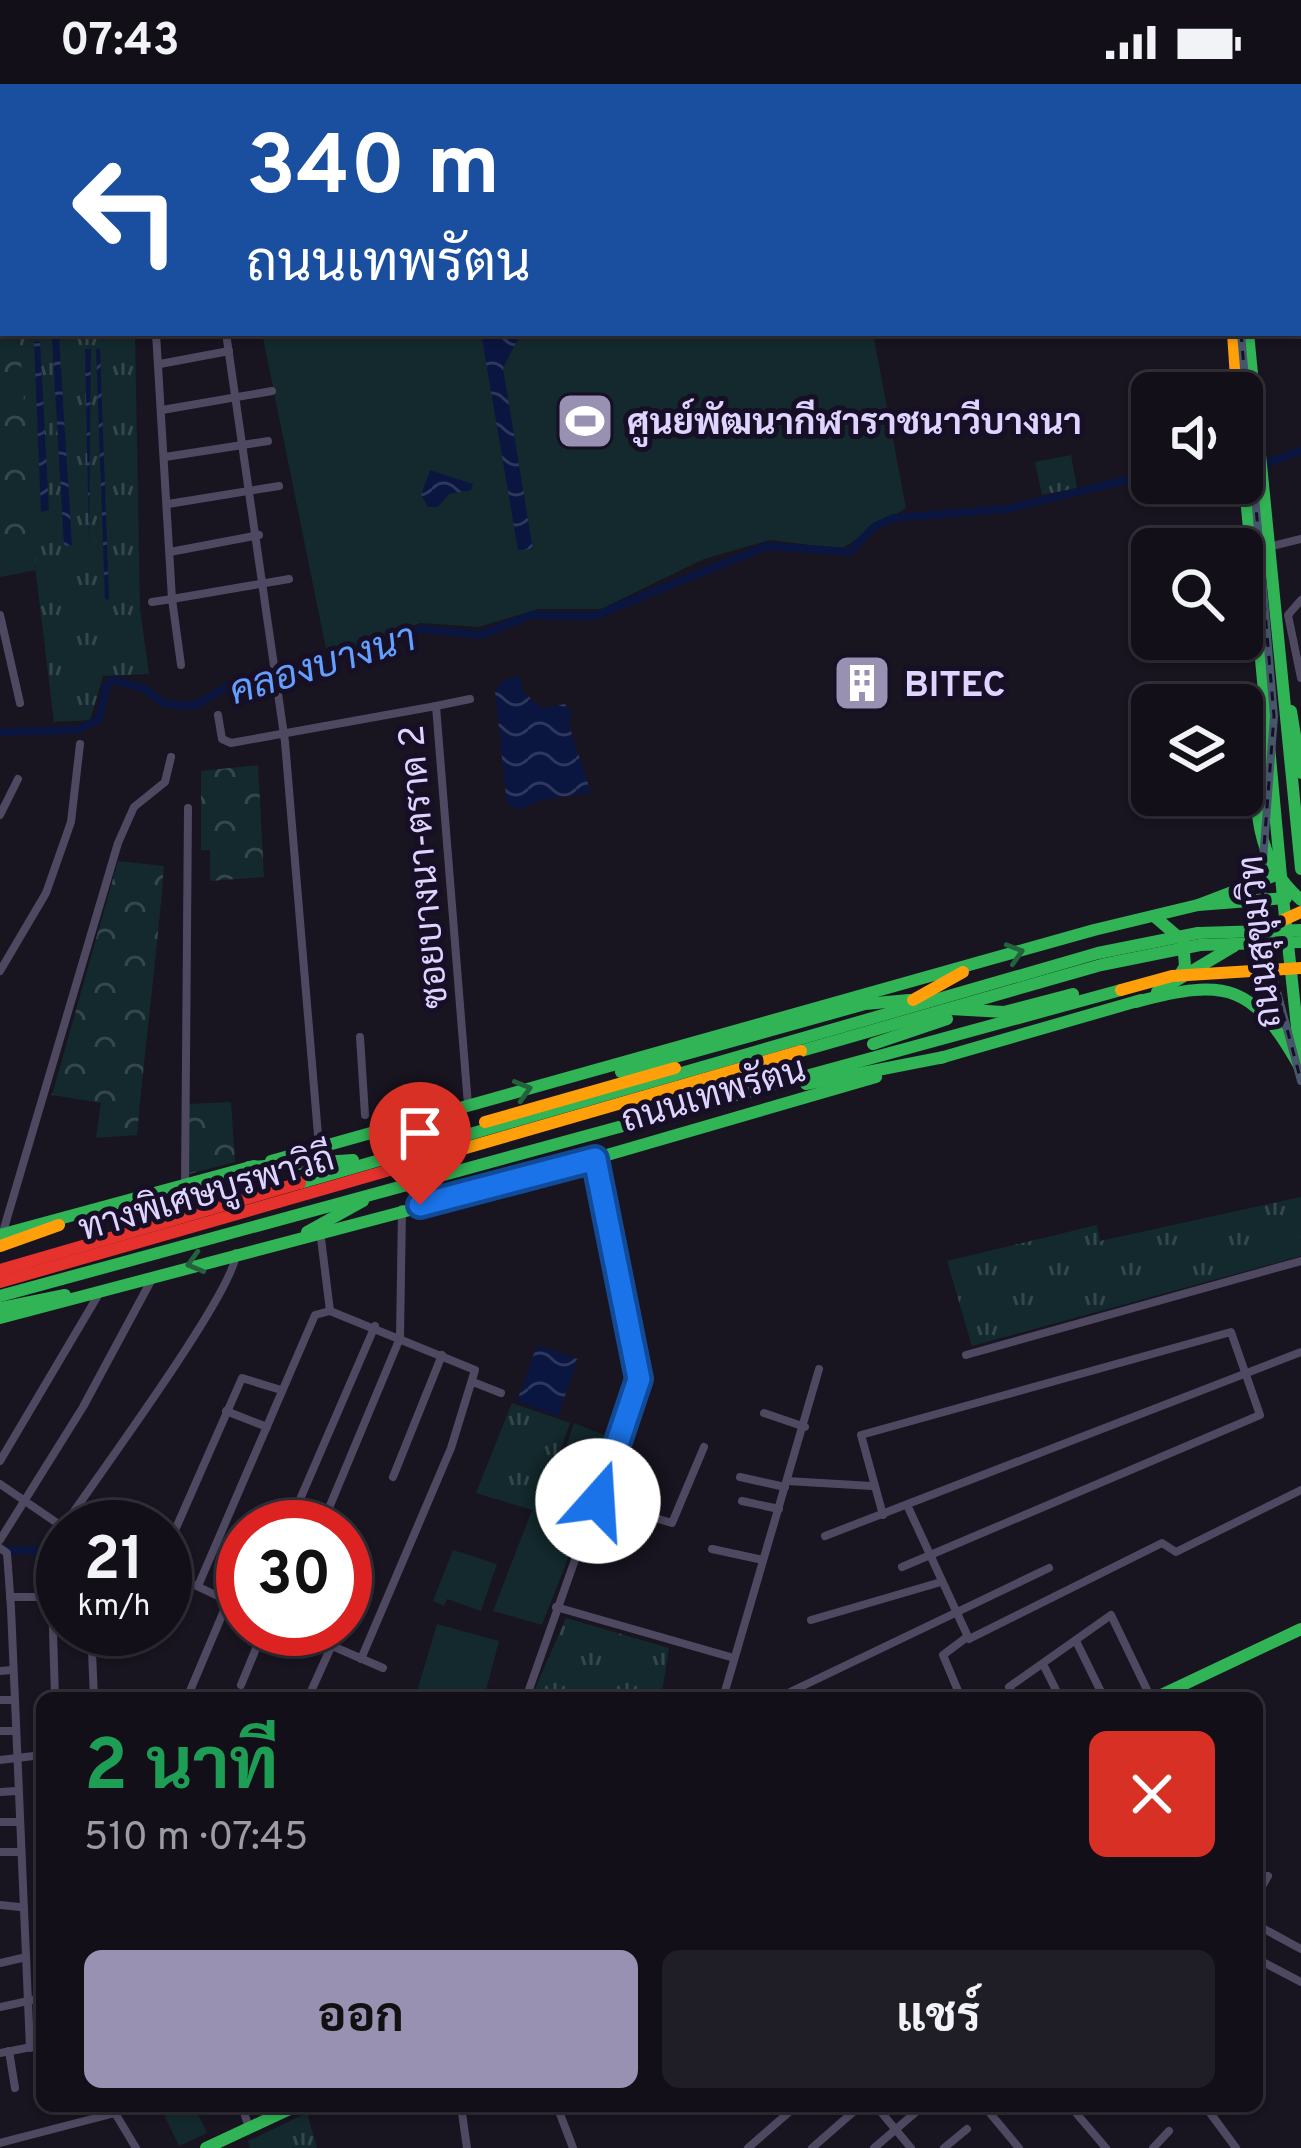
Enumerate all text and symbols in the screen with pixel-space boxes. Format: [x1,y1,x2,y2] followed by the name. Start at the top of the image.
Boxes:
[60,14,180,71] text: 07:43
[246,118,500,224] text: 340 m
[48,132,204,288] icon: left
[246,232,531,301] text: ถนนเทพรัตน
[1131,372,1263,816] map controls
[1131,372,1263,504] button: sound
[554,390,616,452] sports icon: ศูนย์พัฒนากีฬาราชนาวีบางนา
[627,398,1082,448] place label: ศูนย์พัฒนากีฬาราชนาวีบางนา
[1131,528,1263,660] button: search
[224,616,422,719] water label: คลองบางนา
[831,652,893,714] building icon: BITEC
[904,664,1006,710] place label: BITEC
[1131,684,1263,816] button: layers
[391,723,461,1010] street label: ซอยบางนา-ตราด 2
[1230,853,1294,1030] street label: ถนนสุขุมวิท
[1004,942,1025,967] one-way arrow
[616,1048,812,1145] street label: ถนนเทพรัตน
[512,1079,533,1104] one-way arrow
[369,1082,471,1205] pin
[387,1100,453,1166] icon: arrive
[73,1134,340,1254] street label: ทางพิเศษบูรพาวิถี
[185,1249,205,1274] one-way arrow
[535,1438,661,1564] position arrow
[216,1500,372,1656] speed limit sign: 30
[84,1525,144,1601] text: 21
[78,1589,150,1626] text: km/h
[84,1724,278,1816] text: 2 นาที
[1089,1731,1215,1857] button: close
[84,1815,308,1864] text: 510 m · 07:45
[84,1950,638,2088] button: ออก
[662,1950,1215,2088] button: แชร์

